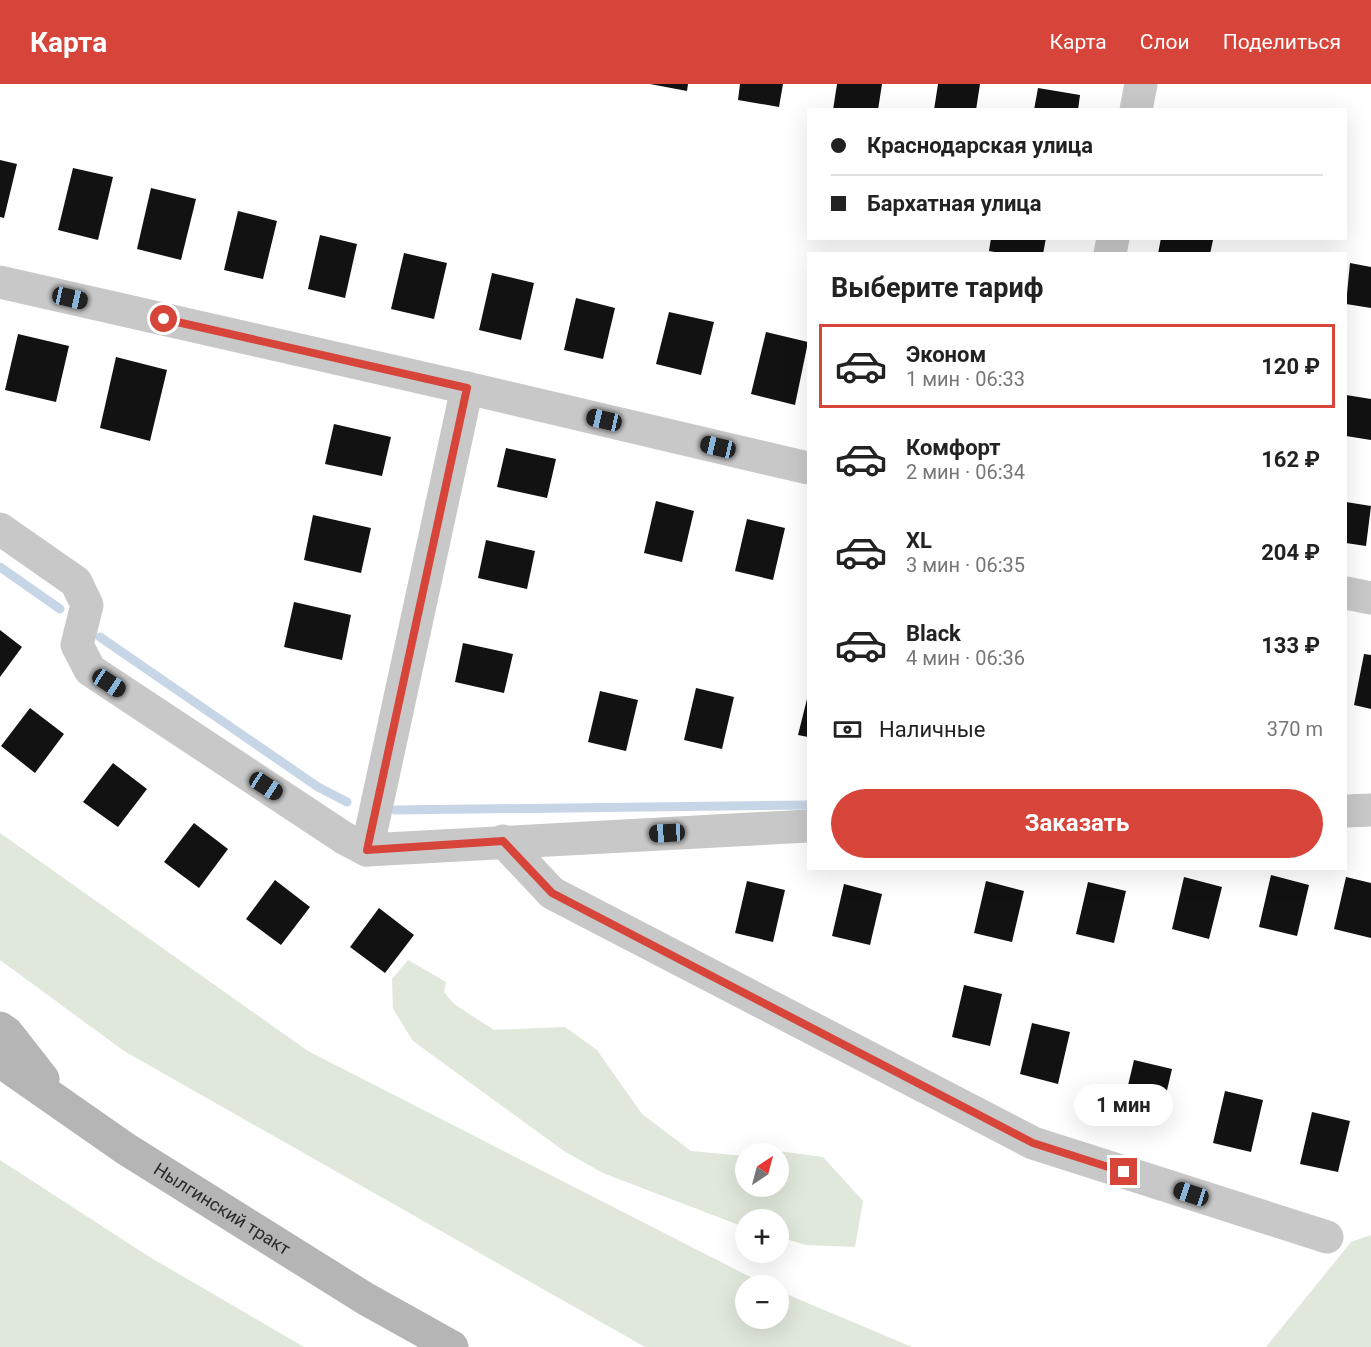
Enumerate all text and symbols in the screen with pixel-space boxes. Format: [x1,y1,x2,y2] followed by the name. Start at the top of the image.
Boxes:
[30,26,107,59] text: Карта
[1050,30,1107,54] text: Карта
[1140,30,1190,54] text: Слои
[1223,30,1341,54] text: Поделиться
[867,133,1093,158] text: Краснодарская улица
[867,191,1042,216] text: Бархатная улица
[831,272,1043,304] text: Выберите тариф
[50,285,90,311] car
[150,305,177,332] route start
[834,339,888,393] icon: car
[906,342,986,367] text: Эконом
[1261,354,1320,379] text: 120 ₽
[906,367,1025,391] text: 1 мин · 06:33
[584,407,624,433] car
[834,432,888,486] icon: car
[698,434,738,460] car
[906,435,1001,460] text: Комфорт
[1261,447,1320,472] text: 162 ₽
[906,460,1025,484] text: 2 мин · 06:34
[834,525,888,579] icon: car
[906,528,932,553] text: XL
[1261,540,1320,565] text: 204 ₽
[906,553,1025,577] text: 3 мин · 06:35
[834,618,888,672] icon: car
[906,621,961,646] text: Black
[1261,633,1320,658] text: 133 ₽
[906,646,1025,670] text: 4 мин · 06:36
[89,666,129,700] car
[831,713,864,746] icon: cash
[879,717,985,742] text: Наличные
[1267,717,1323,741] text: 370 m
[246,769,286,803] car
[831,789,1323,858] button: Заказать
[649,823,685,843] car
[1074,1085,1174,1127] callout: 1 мин
[1096,1093,1151,1117] text: 1 мин
[735,1143,789,1197] north arrow
[735,1143,789,1329] map controls
[150,1158,295,1259] street label: Нылгинский тракт
[1110,1158,1137,1185] route end
[1171,1180,1211,1208] car
[735,1209,789,1263] button: +
[735,1275,789,1329] button: −

